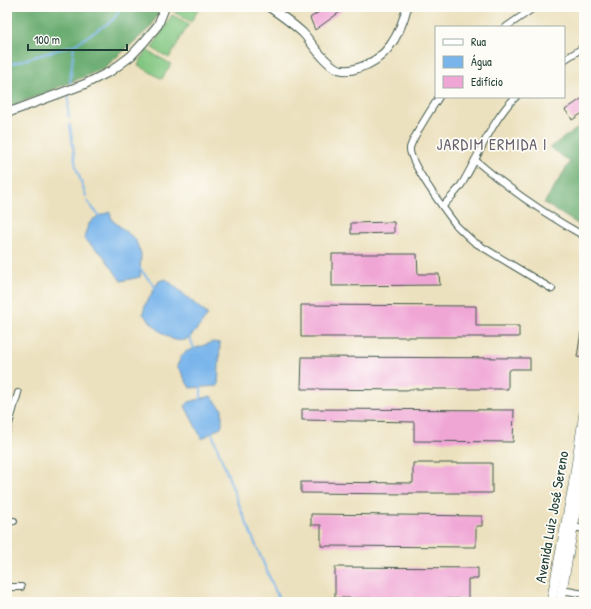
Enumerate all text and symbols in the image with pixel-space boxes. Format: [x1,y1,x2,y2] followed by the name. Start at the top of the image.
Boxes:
[28,26,127,52] scale bar
[435,26,565,98] legend
[34,31,60,48] text: 100 m
[471,33,486,50] text: Rua
[471,53,492,70] text: Água
[471,73,503,90] text: Edifício
[436,133,548,155] district label: JARDIM ERMIDA I
[530,449,573,585] street label: Avenida Luiz José Sereno

